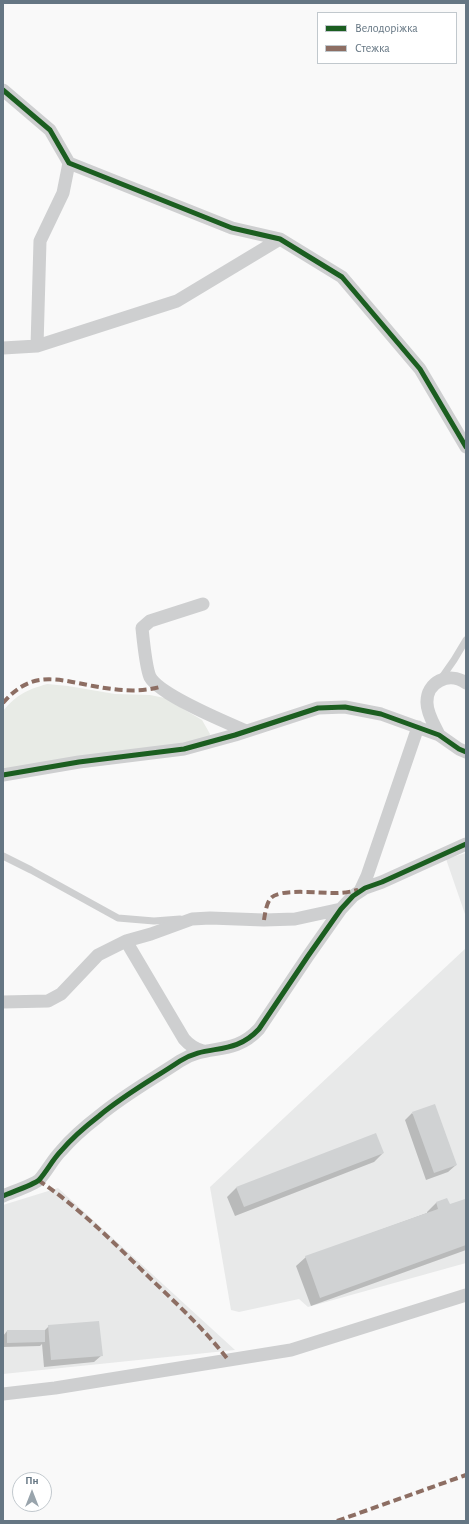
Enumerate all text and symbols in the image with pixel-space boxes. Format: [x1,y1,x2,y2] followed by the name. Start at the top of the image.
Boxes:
[317,12,457,64] legend
[355,22,418,34] text: Велодоріжка
[355,42,390,54] text: Стежка
[12,1472,52,1512] north arrow
[25,1475,39,1486] text: Пн

